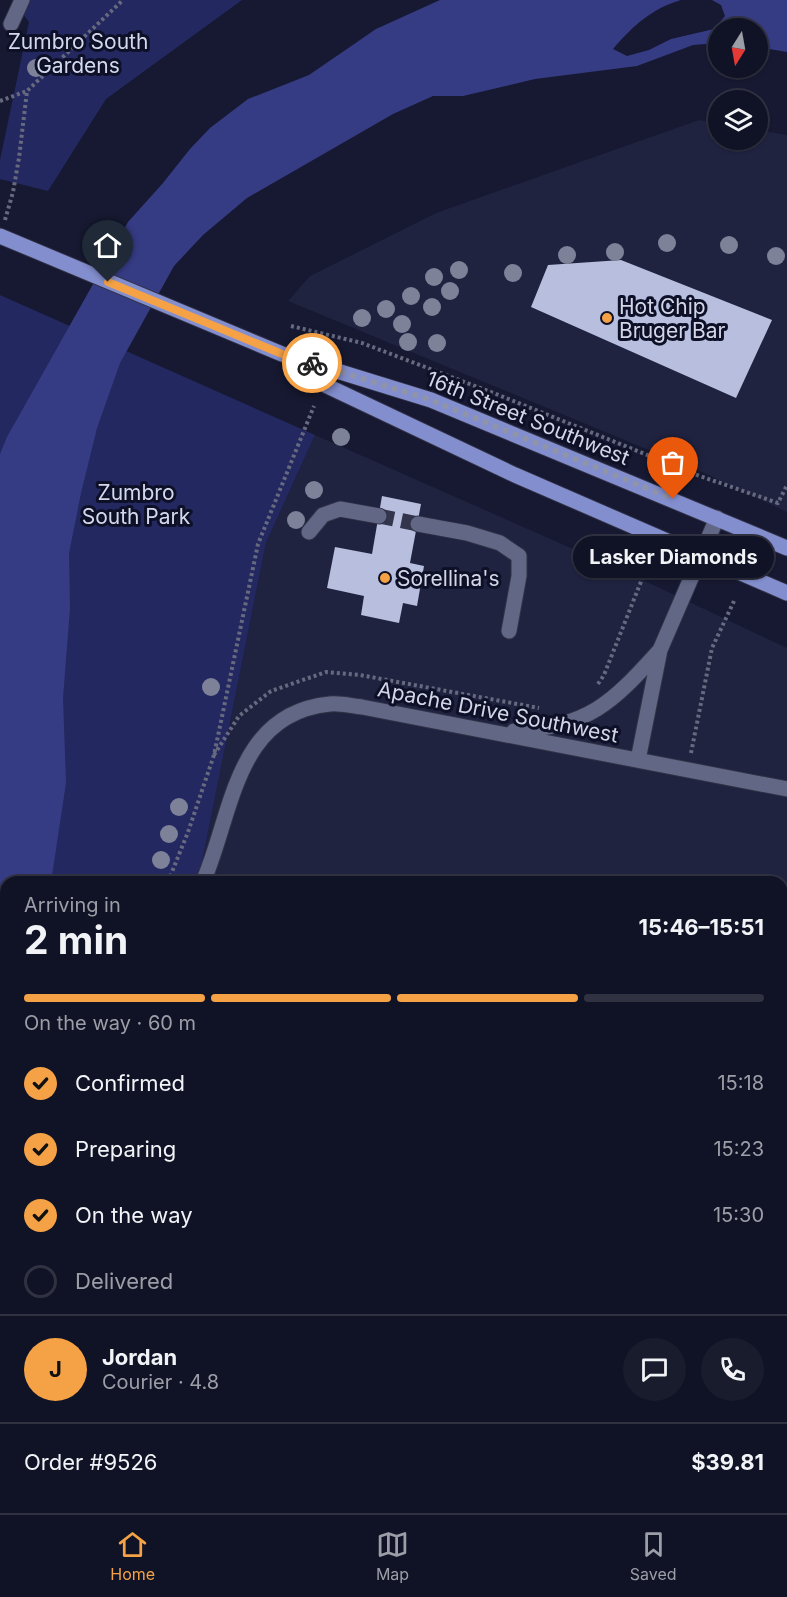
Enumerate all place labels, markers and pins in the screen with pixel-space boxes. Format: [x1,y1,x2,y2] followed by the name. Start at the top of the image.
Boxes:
[82,220,133,282] pin
[619,294,726,343] place label: Hot Chip Bruger Bar
[600,311,614,325] marker: Hot Chip Bruger Bar
[647,437,698,499] pin
[572,535,774,577] callout: Lasker Diamonds
[397,566,500,591] place label: Sorellina's
[378,571,392,585] marker: Sorellina's

